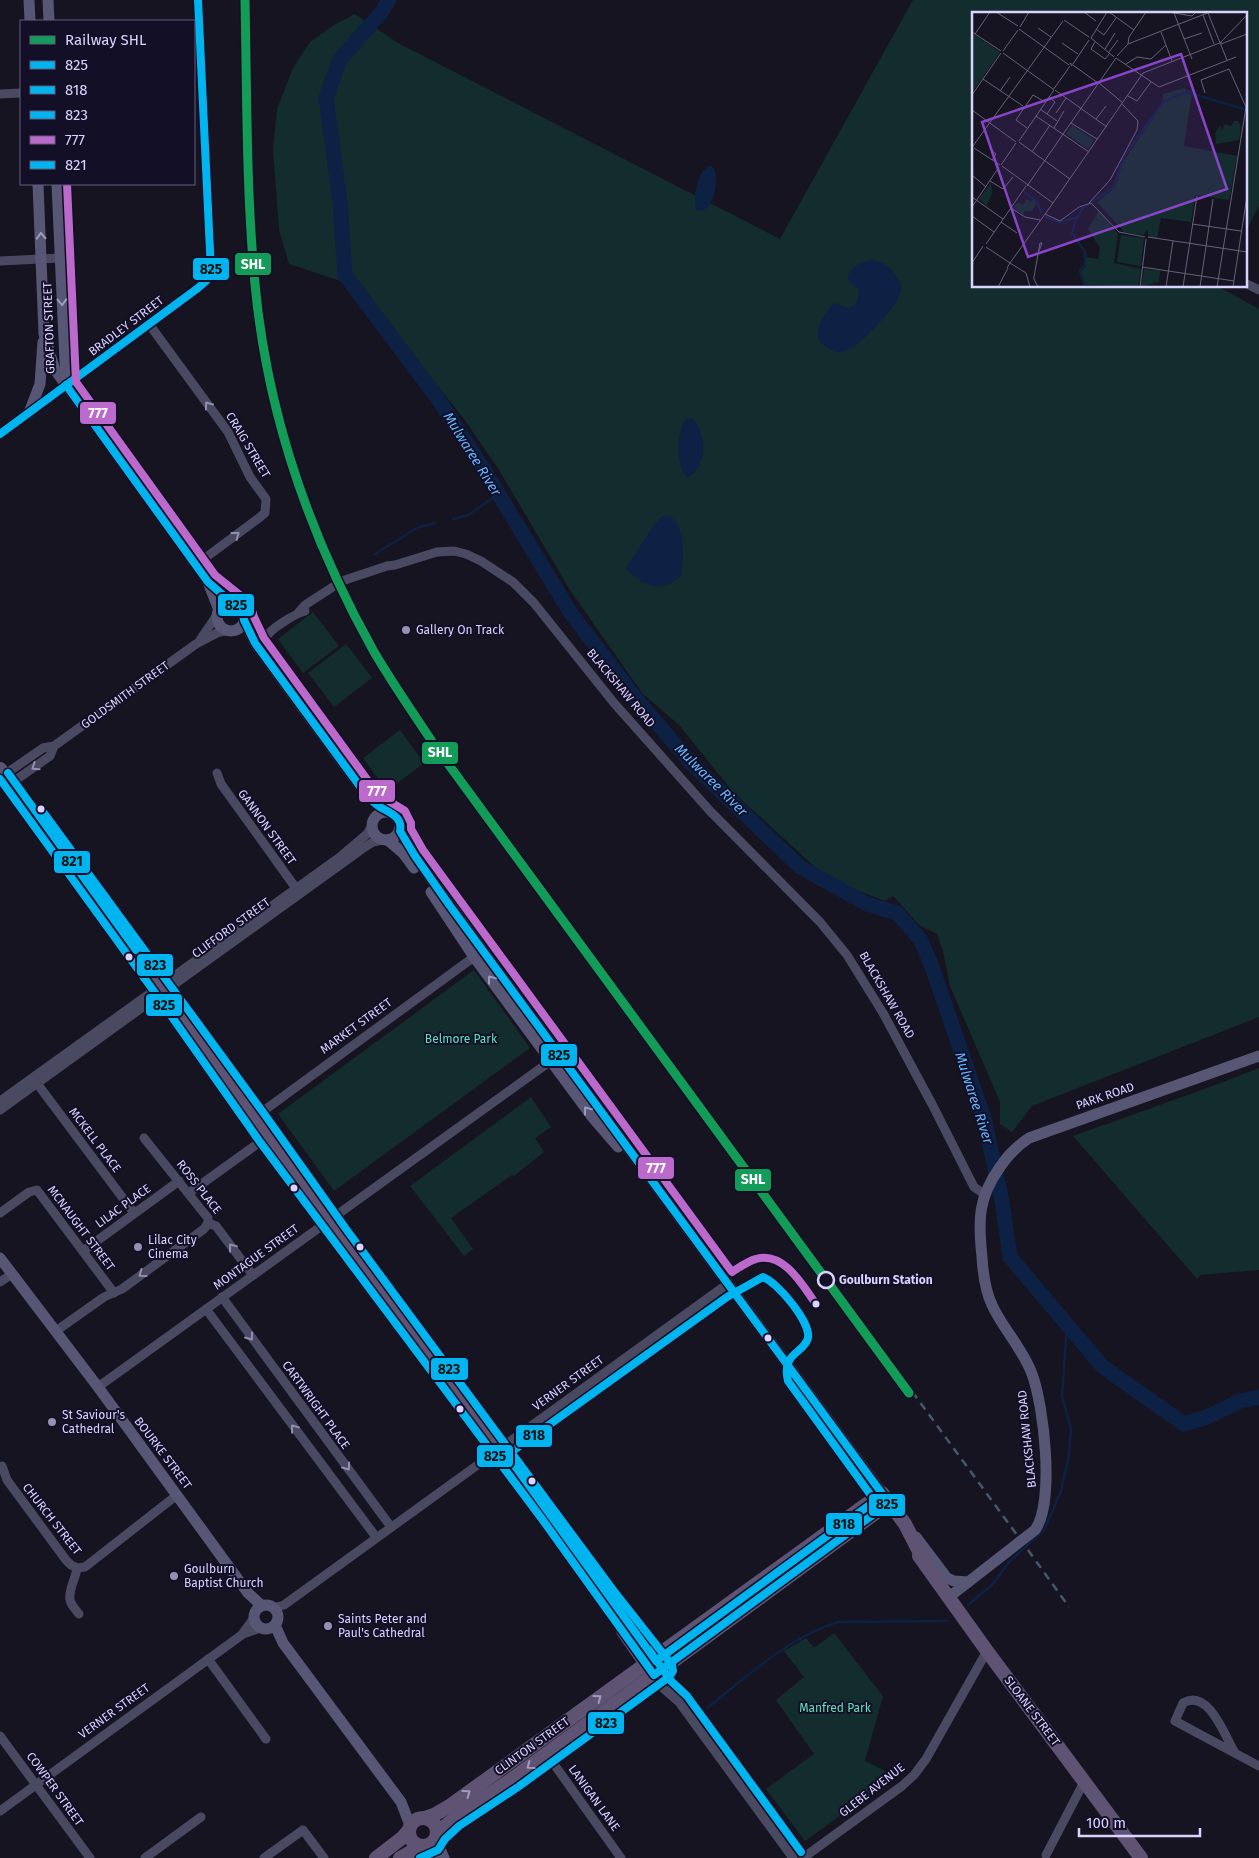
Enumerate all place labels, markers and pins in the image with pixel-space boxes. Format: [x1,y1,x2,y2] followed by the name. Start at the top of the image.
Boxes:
[416,623,505,637] place label: Gallery On Track
[400,624,412,636] marker: Gallery On Track
[36,804,46,814] unlabelled marker
[124,952,134,962] unlabelled marker
[289,1183,299,1193] unlabelled marker
[148,1233,197,1261] place label: Lilac City Cinema
[132,1241,144,1253] marker: Lilac City Cinema
[355,1242,365,1252] unlabelled marker
[817,1271,835,1289] marker: Goulburn Station
[839,1273,933,1287] place label: Goulburn Station
[811,1299,821,1309] unlabelled marker
[763,1333,773,1343] unlabelled marker
[455,1404,465,1414] unlabelled marker
[62,1408,125,1436] place label: St Saviour's Cathedral
[46,1416,58,1428] marker: St Saviour's Cathedral
[527,1476,537,1486] unlabelled marker
[184,1562,263,1590] place label: Goulburn Baptist Church
[168,1570,180,1582] marker: Goulburn Baptist Church
[338,1612,427,1640] place label: Saints Peter and Paul's Cathedral
[322,1620,334,1632] marker: Saints Peter and Paul's Cathedral

